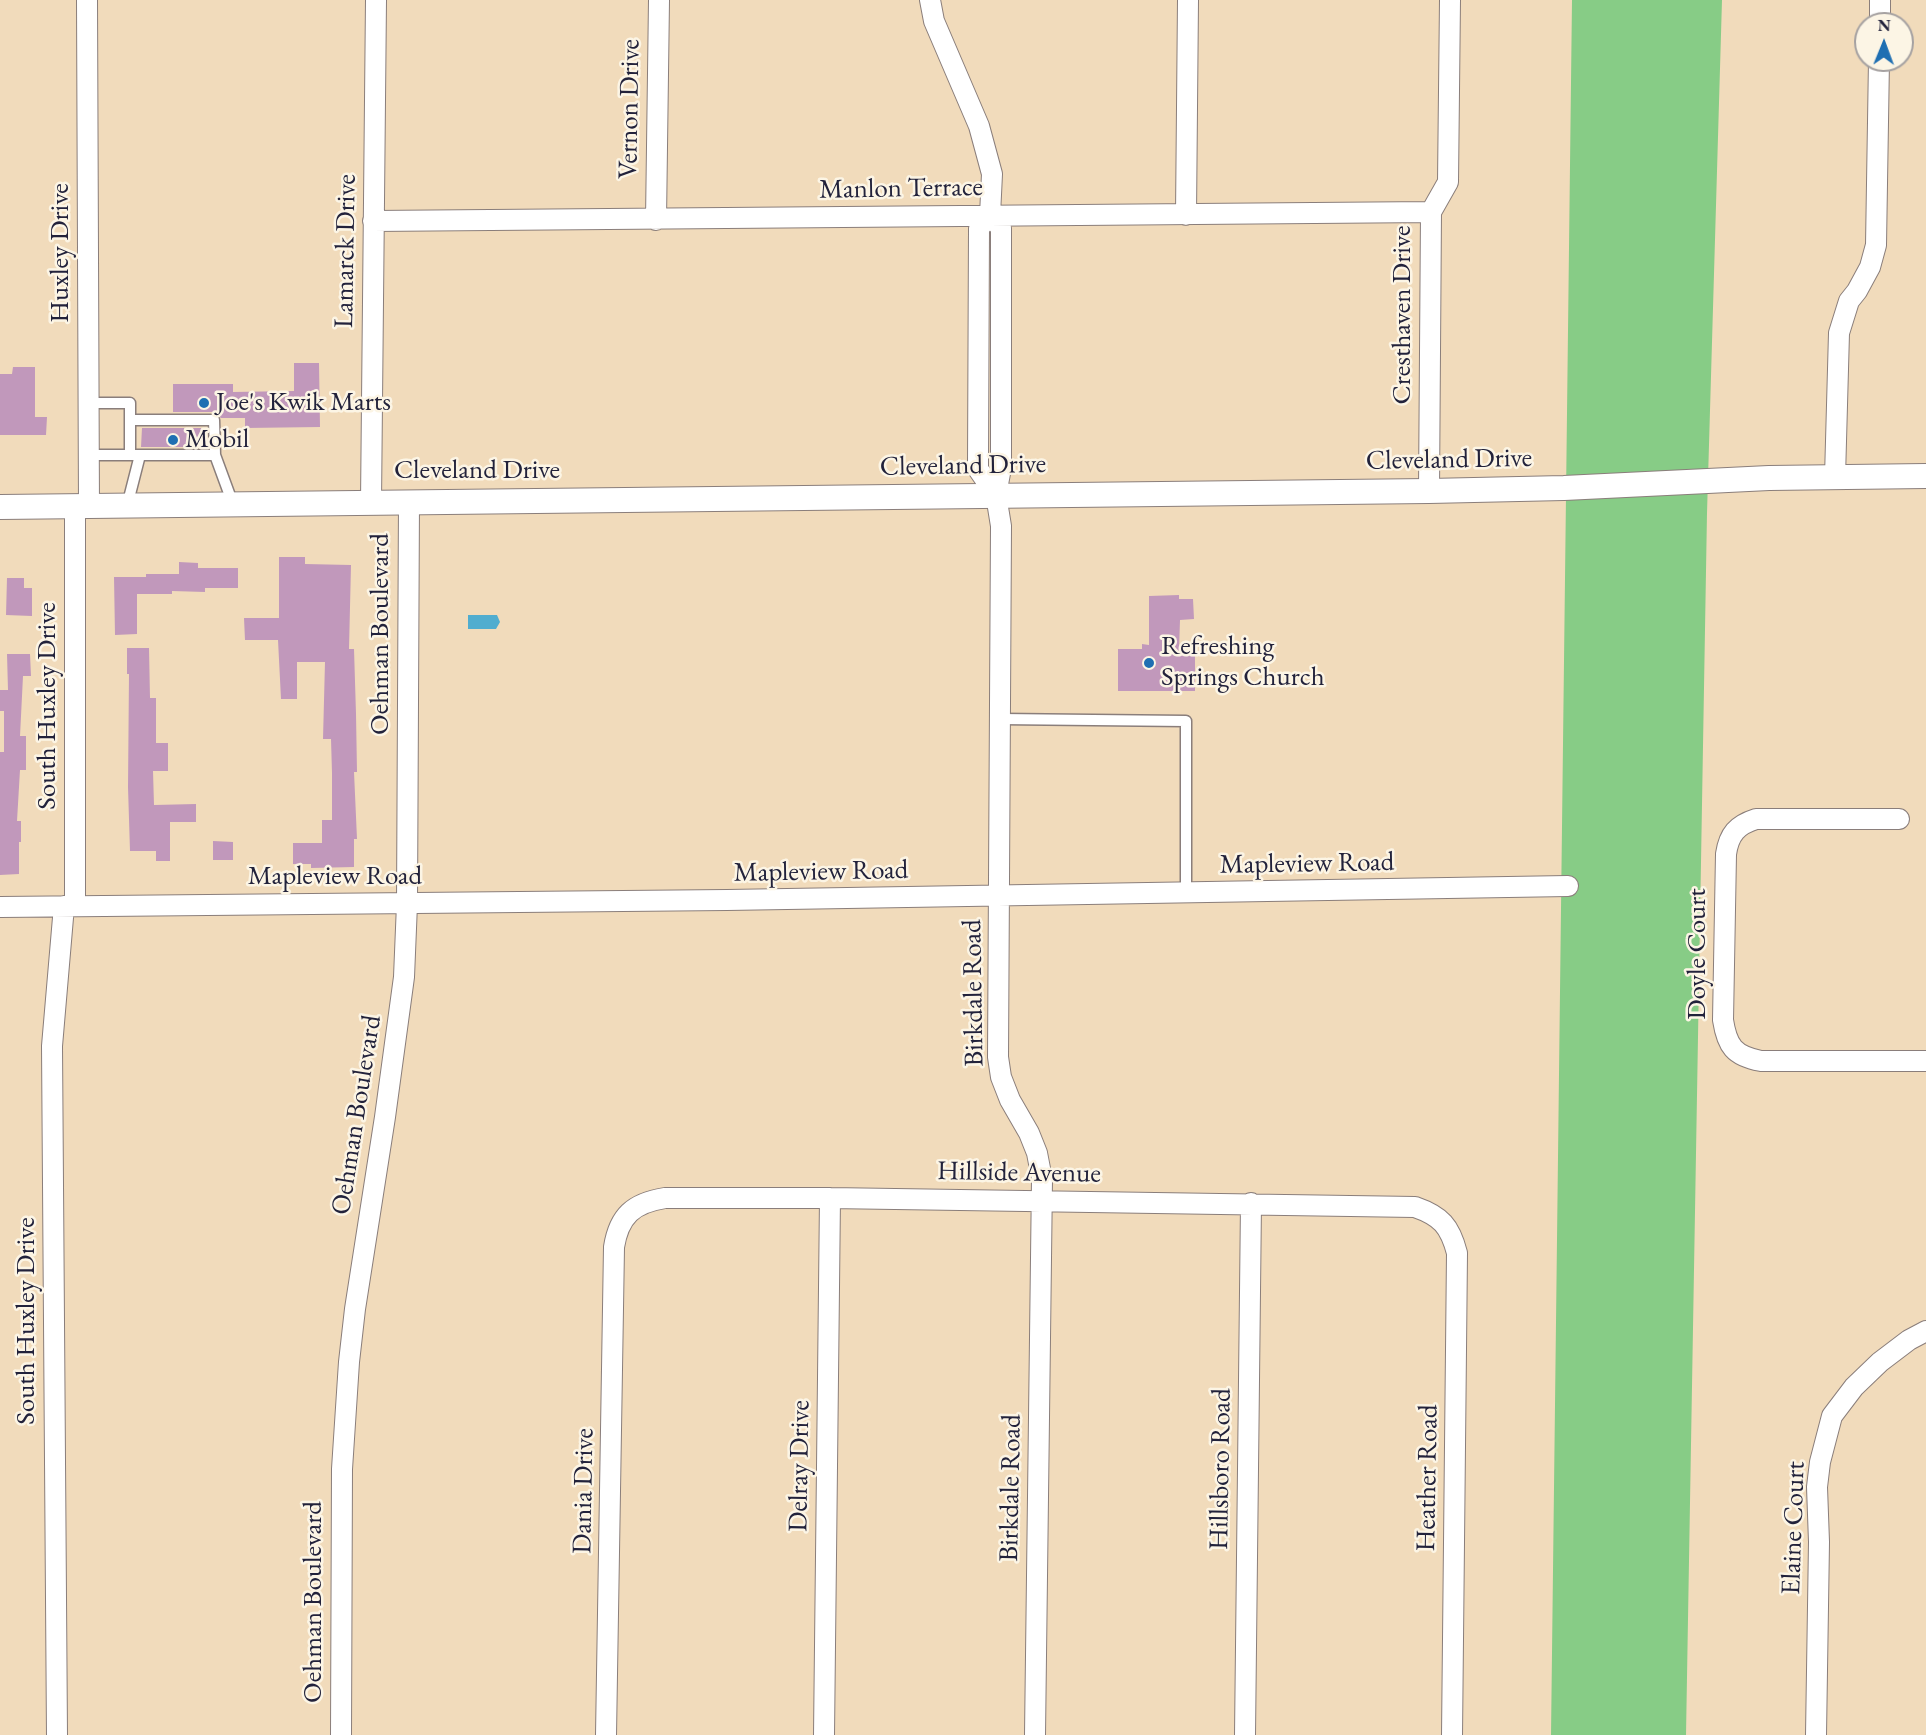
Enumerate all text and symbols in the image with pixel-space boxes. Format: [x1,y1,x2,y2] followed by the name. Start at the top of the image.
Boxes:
[1854,12,1914,72] north arrow
[1878,15,1891,36] text: N
[613,39,647,179] street label: Vernon Drive
[819,171,983,207] street label: Manlon Terrace
[328,174,364,328] street label: Lamarck Drive
[45,183,77,323] street label: Huxley Drive
[1387,225,1419,405] street label: Cresthaven Drive
[216,387,391,419] place label: Joe's Kwik Marts
[197,396,211,410] marker: Joe's Kwik Marts
[185,424,249,456] place label: Mobil
[166,433,180,447] marker: Mobil
[1366,442,1532,478] street label: Cleveland Drive
[880,448,1046,484] street label: Cleveland Drive
[394,455,560,487] street label: Cleveland Drive
[365,533,397,735] street label: Oehman Boulevard
[32,602,64,810] street label: South Huxley Drive
[1161,631,1325,694] place label: Refreshing Springs Church
[1142,656,1156,670] marker: Refreshing Springs Church
[1219,846,1395,882] street label: Mapleview Road
[733,854,909,890] street label: Mapleview Road
[248,861,422,893] street label: Mapleview Road
[1682,888,1714,1020] street label: Doyle Court
[957,919,991,1067] street label: Birkdale Road
[325,1013,389,1217] street label: Oehman Boulevard
[937,1155,1101,1191] street label: Hillside Avenue
[11,1217,43,1425] street label: South Huxley Drive
[1203,1388,1239,1550] street label: Hillsboro Road
[783,1400,817,1532] street label: Delray Drive
[1411,1404,1445,1552] street label: Heather Road
[994,1414,1028,1562] street label: Birkdale Road
[567,1428,601,1554] street label: Dania Drive
[1775,1461,1813,1595] street label: Elaine Court
[298,1501,330,1703] street label: Oehman Boulevard

